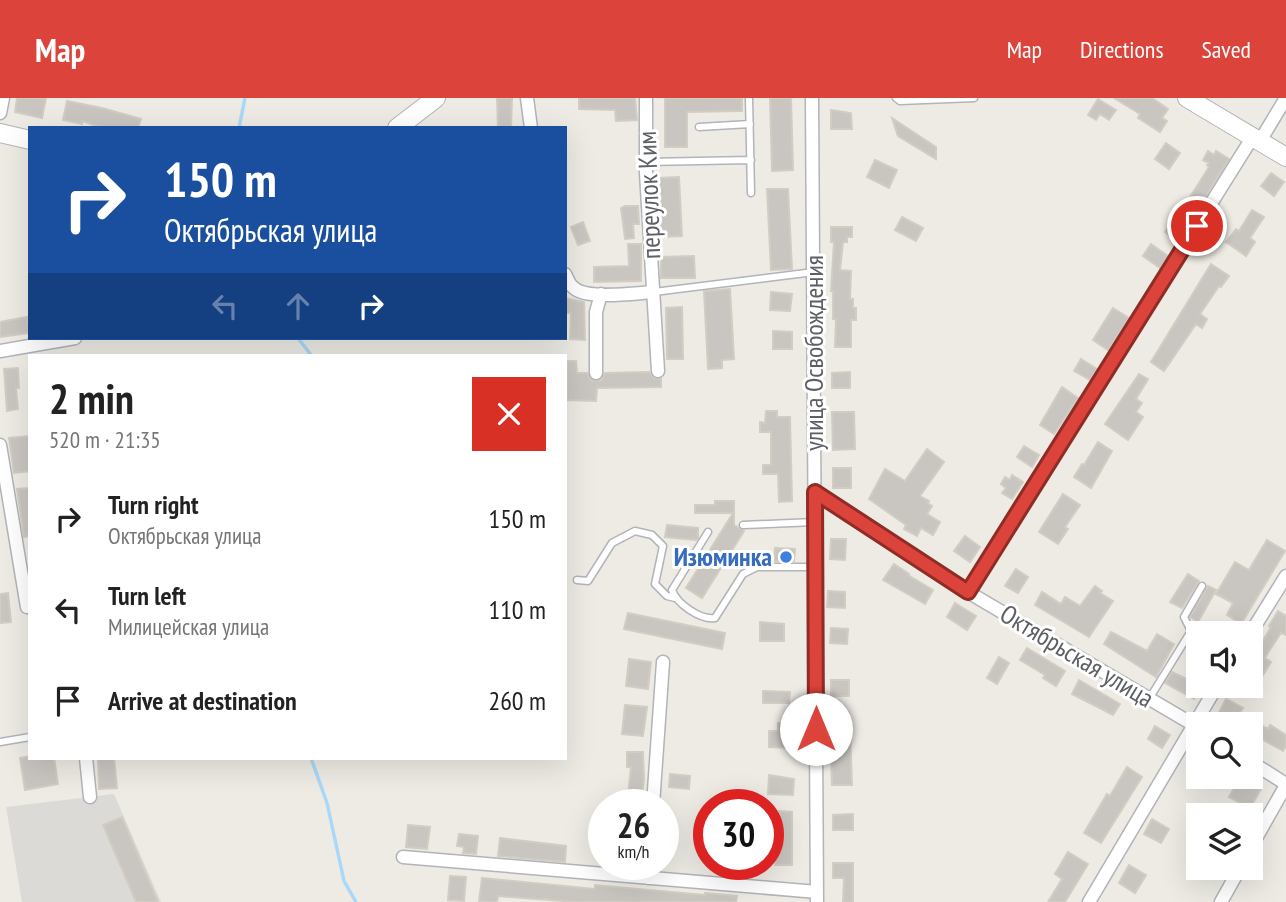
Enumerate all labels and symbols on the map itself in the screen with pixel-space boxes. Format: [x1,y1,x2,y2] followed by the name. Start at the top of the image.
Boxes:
[630,130,667,260] street label: переулок Ким
[1167,196,1227,256] pin
[797,255,830,451] street label: улица Освобождения
[674,540,772,573] place label: Изюминка
[778,549,794,565] marker: Изюминка
[994,597,1160,714] street label: Октябрьская улица
[779,692,853,766] position arrow
[693,789,784,880] speed limit sign: 30

